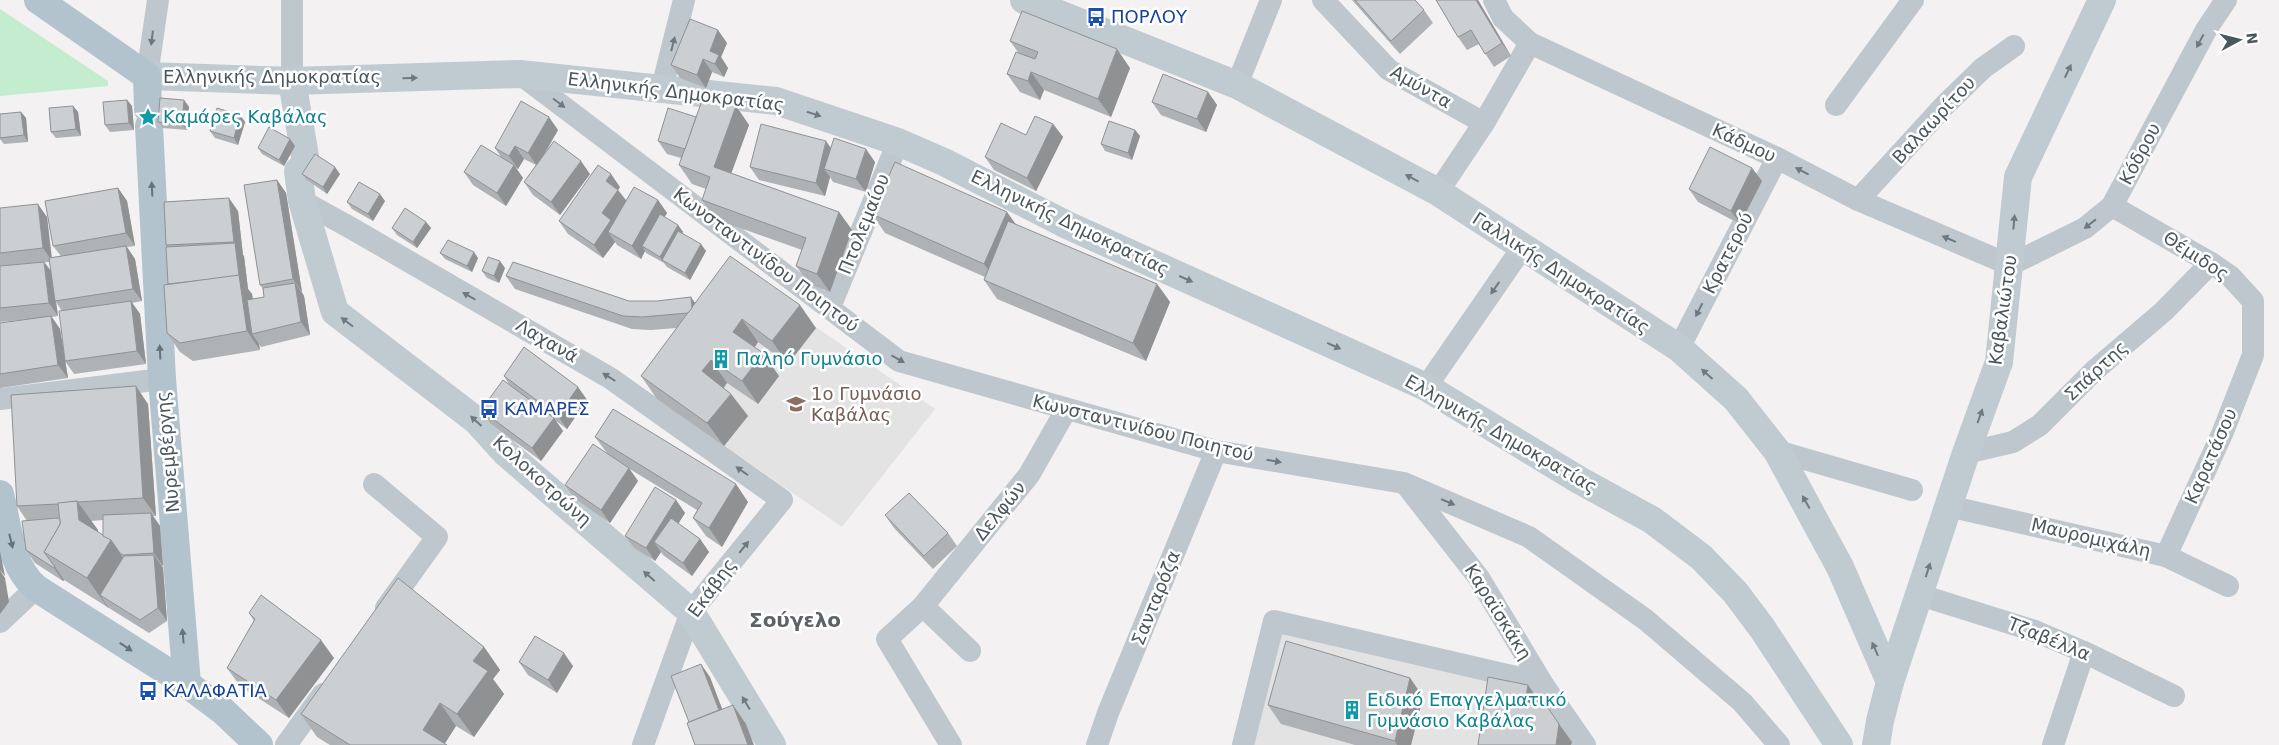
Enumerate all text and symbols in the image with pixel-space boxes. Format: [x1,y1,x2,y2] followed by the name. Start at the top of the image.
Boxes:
[1085,6,1107,28] bus stop icon: ΠΟΡΛΟΥ
[1111,6,1188,27] place label: ΠΟΡΛΟΥ
[2214,15,2264,65] north arrow
[148,30,156,46] one-way arrow
[2243,32,2261,45] text: N
[2196,34,2204,48] one-way arrow
[669,37,677,52] one-way arrow
[1387,61,1455,112] street label: Αμύντα
[2064,64,2073,79] one-way arrow
[163,66,381,87] street label: Ελληνικής Δημοκρατίας
[567,68,786,115] street label: Ελληνικής Δημοκρατίας
[1888,72,1979,168] street label: Βαλαωρίτου
[403,73,419,81] one-way arrow
[552,98,565,109] one-way arrow
[137,106,159,128] place icon: Καμάρες Καβάλας
[163,106,328,127] place label: Καμάρες Καβάλας
[807,110,822,118] one-way arrow
[1709,119,1779,166] street label: Κάδμου
[2115,119,2164,188] street label: Κόδρου
[968,165,1173,280] street label: Ελληνικής Δημοκρατίας
[1794,167,1809,175] one-way arrow
[834,170,893,277] street label: Πτολεμαίου
[1405,174,1419,182] one-way arrow
[148,181,156,197] one-way arrow
[669,183,863,336] street label: Κωνσταντινίδου Ποιητού
[1469,207,1654,338] street label: Γαλλικής Δημοκρατίας
[1698,209,1757,297] street label: Κρατερού
[2010,214,2018,230] one-way arrow
[2084,218,2097,229] one-way arrow
[2160,227,2233,285] street label: Θέμιδος
[1941,235,1956,243] one-way arrow
[1984,253,2021,366] street label: Καβαλιώτου
[1179,275,1193,283] one-way arrow
[1490,281,1500,295] one-way arrow
[462,291,475,300] one-way arrow
[1695,303,1703,318] one-way arrow
[512,314,582,367] street label: Λαχανά
[341,316,354,327] one-way arrow
[2060,336,2131,405] street label: Σπάρτης
[1327,342,1341,350] one-way arrow
[156,343,164,359] one-way arrow
[710,348,732,370] building icon: Παληό Γυμνάσιο
[736,348,883,369] place label: Παληό Γυμνάσιο
[892,354,905,363] one-way arrow
[1702,368,1714,380] one-way arrow
[1402,370,1601,497] street label: Ελληνικής Δημοκρατίας
[603,373,616,382] one-way arrow
[811,383,922,425] place label: 1ο Γυμνάσιο Καβάλας
[152,390,183,514] street label: Νυρεμβέργης
[1031,390,1256,465] street label: Κωνσταντινίδου Ποιητού
[785,393,807,415] school or university icon: 1ο Γυμνάσιο Καβάλας
[478,398,500,420] bus stop icon: ΚΑΜΑΡΕΣ
[504,398,590,419] place label: ΚΑΜΑΡΕΣ
[2180,405,2241,507] street label: Καρατάσου
[1977,408,1984,423] one-way arrow
[470,415,482,427] one-way arrow
[489,431,596,530] street label: Κολοκοτρώνη
[1266,457,1282,465] one-way arrow
[735,466,749,476] one-way arrow
[970,477,1030,544] street label: Δελφών
[1802,494,1810,509] one-way arrow
[1441,499,1455,507] one-way arrow
[2029,514,2153,561] street label: Μαυρομιχάλη
[7,534,15,549] one-way arrow
[738,541,749,554] one-way arrow
[1127,547,1184,648] street label: Σανταρόζα
[683,554,740,621] street label: Εκάβης
[1461,560,1536,663] street label: Καραϊσκάκη
[1924,562,1932,577] one-way arrow
[642,570,655,581] one-way arrow
[749,608,841,632] district label: Σούγελο
[2004,612,2093,665] street label: Τζαβέλλα
[178,627,186,643] one-way arrow
[120,642,133,652] one-way arrow
[1870,642,1878,656] one-way arrow
[137,680,159,702] bus stop icon: ΚΑΛΑΦΑΤΙΑ
[163,680,268,701] place label: ΚΑΛΑΦΑΤΙΑ
[1367,689,1567,731] place label: Ειδικό Επαγγελματικό Γυμνάσιο Καβάλας
[742,697,751,710] one-way arrow
[1341,699,1363,721] building icon: Ειδικό Επαγγελματικό Γυμνάσιο Καβάλας

